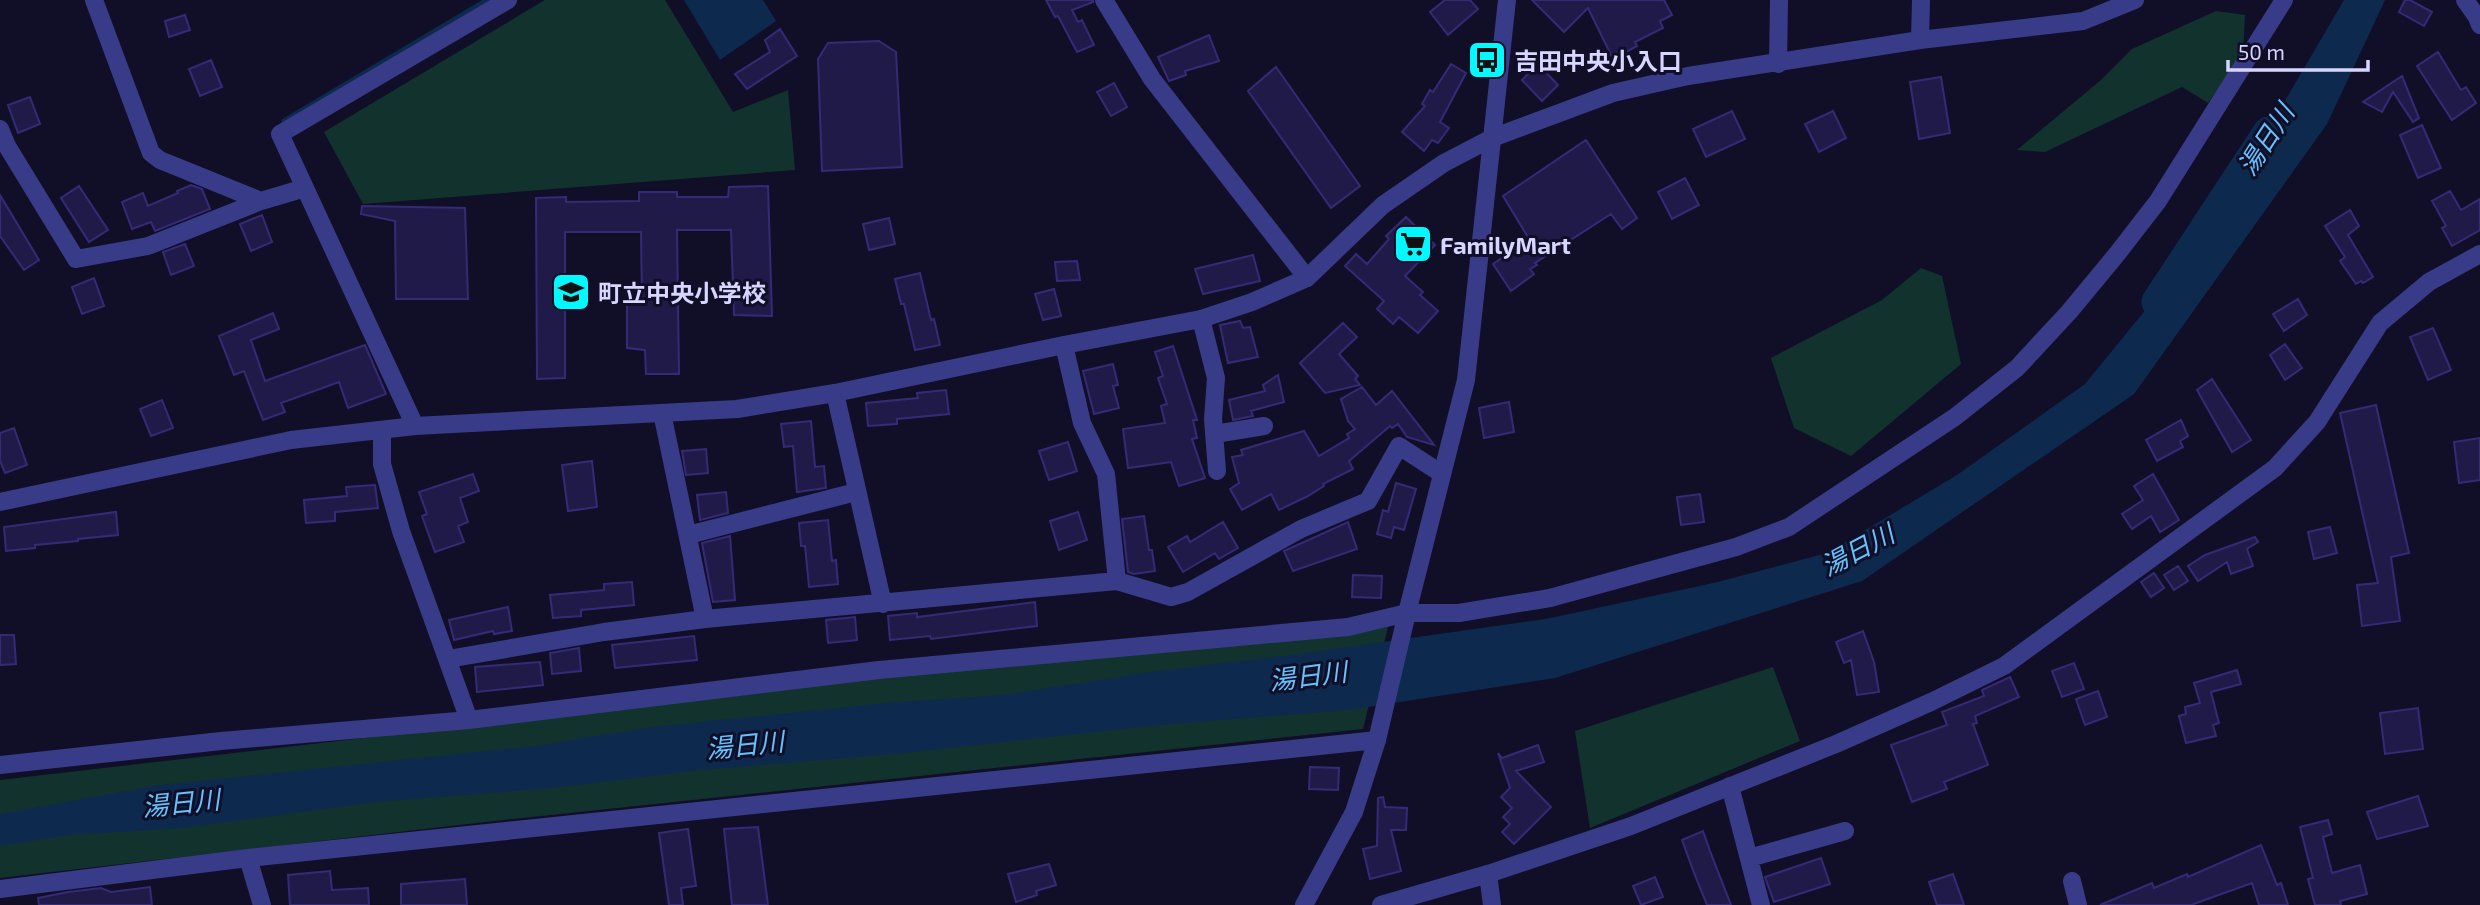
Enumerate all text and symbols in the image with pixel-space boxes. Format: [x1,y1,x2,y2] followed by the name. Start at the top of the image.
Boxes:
[2228,28,2368,72] scale bar
[1466,39,1508,81] bus stop icon: 吉田中央小入口
[2238,39,2285,64] text: 50 m
[1514,46,1682,75] place label: 吉田中央小入口
[2231,95,2301,180] water label: 湯日川
[1392,223,1434,265] supermarket icon: FamilyMart
[1440,230,1571,259] place label: FamilyMart
[550,271,592,313] school or university icon: 町立中央小学校
[598,278,766,307] place label: 町立中央小学校
[1815,516,1901,581] water label: 湯日川
[1267,654,1352,695] water label: 湯日川
[705,724,788,763] water label: 湯日川
[141,782,224,821] water label: 湯日川

